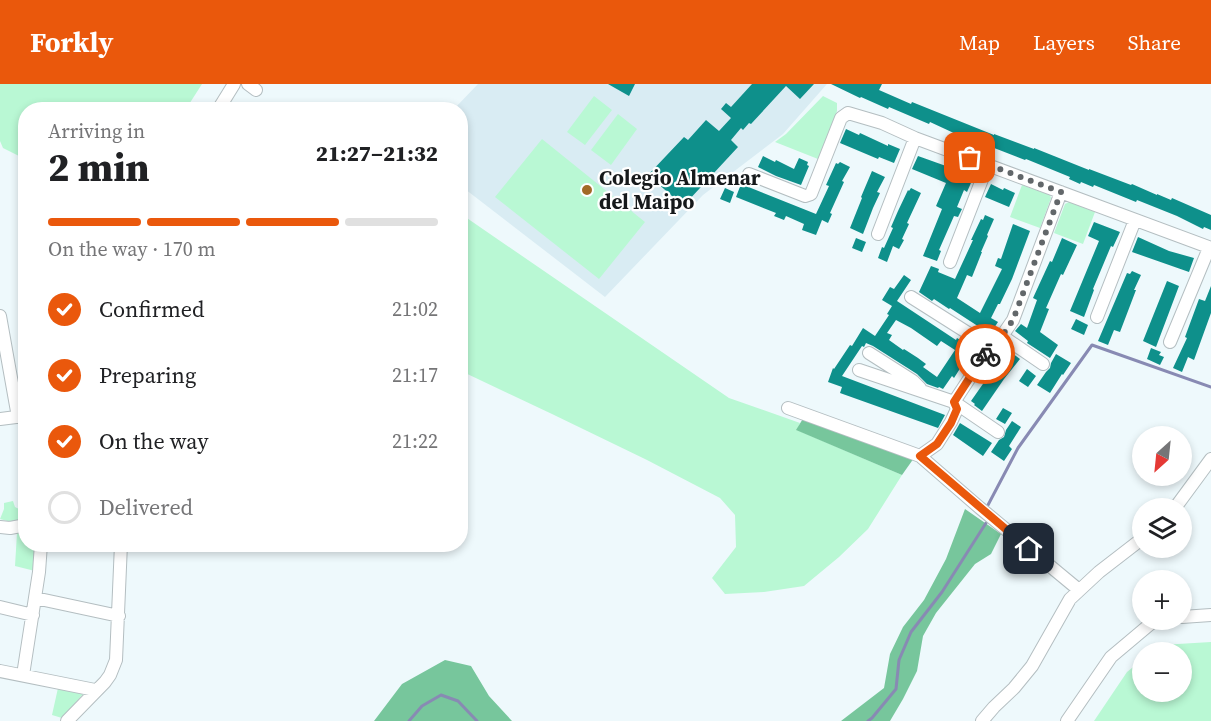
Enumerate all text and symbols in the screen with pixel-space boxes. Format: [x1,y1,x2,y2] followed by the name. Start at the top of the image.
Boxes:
[30,23,113,61] text: Forkly
[959,28,1000,57] text: Map
[1033,28,1095,57] text: Layers
[1128,28,1181,57] text: Share
[48,117,145,145] text: Arriving in
[944,132,995,183] pin
[316,138,438,168] text: 21:27–21:32
[48,141,150,194] text: 2 min
[953,141,986,174] icon: bag
[599,163,761,216] place label: Colegio Almenar del Maipo
[580,183,594,197] marker: Colegio Almenar del Maipo
[48,235,215,263] text: On the way · 170 m
[48,293,81,326] icon: check
[99,294,204,324] text: Confirmed
[392,295,438,323] text: 21:02
[955,324,1015,384] courier
[969,338,1002,371] icon: bike
[48,359,81,392] icon: check
[99,360,196,390] text: Preparing
[392,361,438,389] text: 21:17
[48,425,81,458] icon: check
[99,426,208,456] text: On the way
[1132,426,1192,486] north arrow
[1132,426,1192,702] map controls
[392,427,438,455] text: 21:22
[99,492,193,522] text: Delivered
[1132,498,1192,558] button: layers
[1003,523,1054,574] pin
[1012,532,1045,565] icon: home
[1132,570,1192,630] button: +
[1132,642,1192,702] button: −

